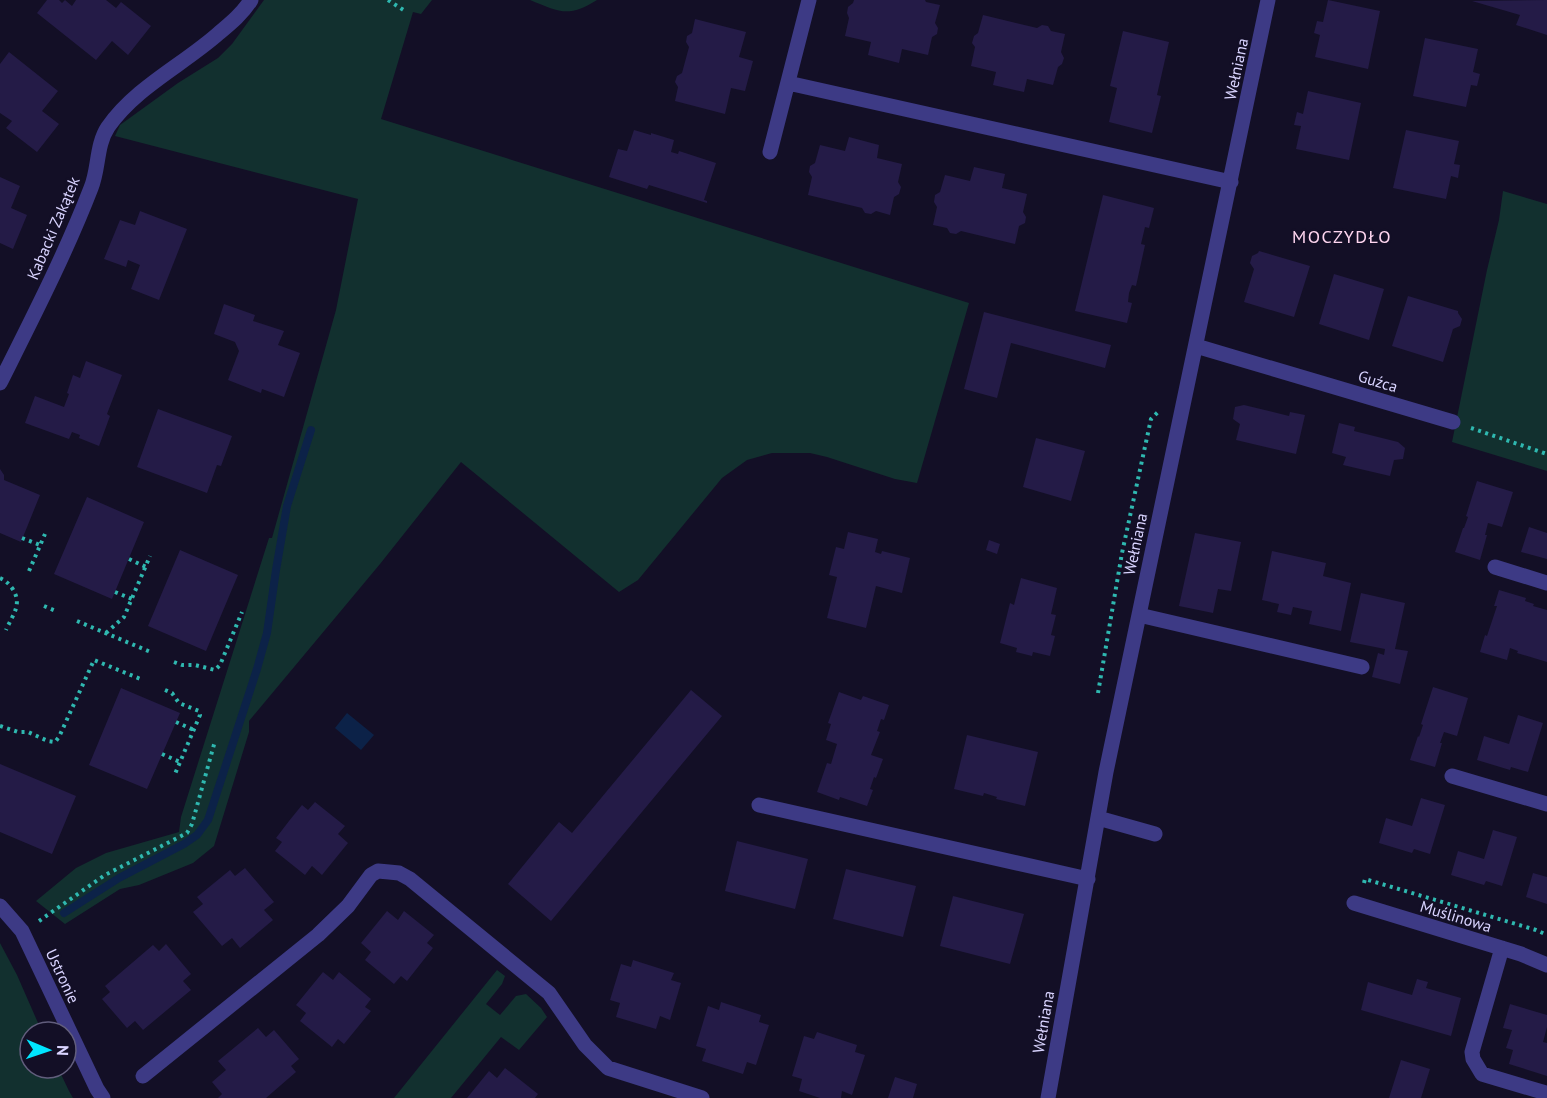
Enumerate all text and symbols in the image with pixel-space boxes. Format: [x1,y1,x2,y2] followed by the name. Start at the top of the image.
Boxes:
[1220,36,1252,102] street label: Wełniana
[22,173,84,282] street label: Kabacki Zakątek
[1292,225,1392,248] district label: MOCZYDŁO
[1356,366,1400,396] street label: Guźca
[1119,511,1151,577] street label: Wełniana
[1418,896,1494,936] street label: Muślinowa
[42,946,84,1006] street label: Ustronie
[1028,989,1058,1055] street label: Wełniana
[18,1020,78,1080] north arrow
[53,1045,73,1056] text: N

